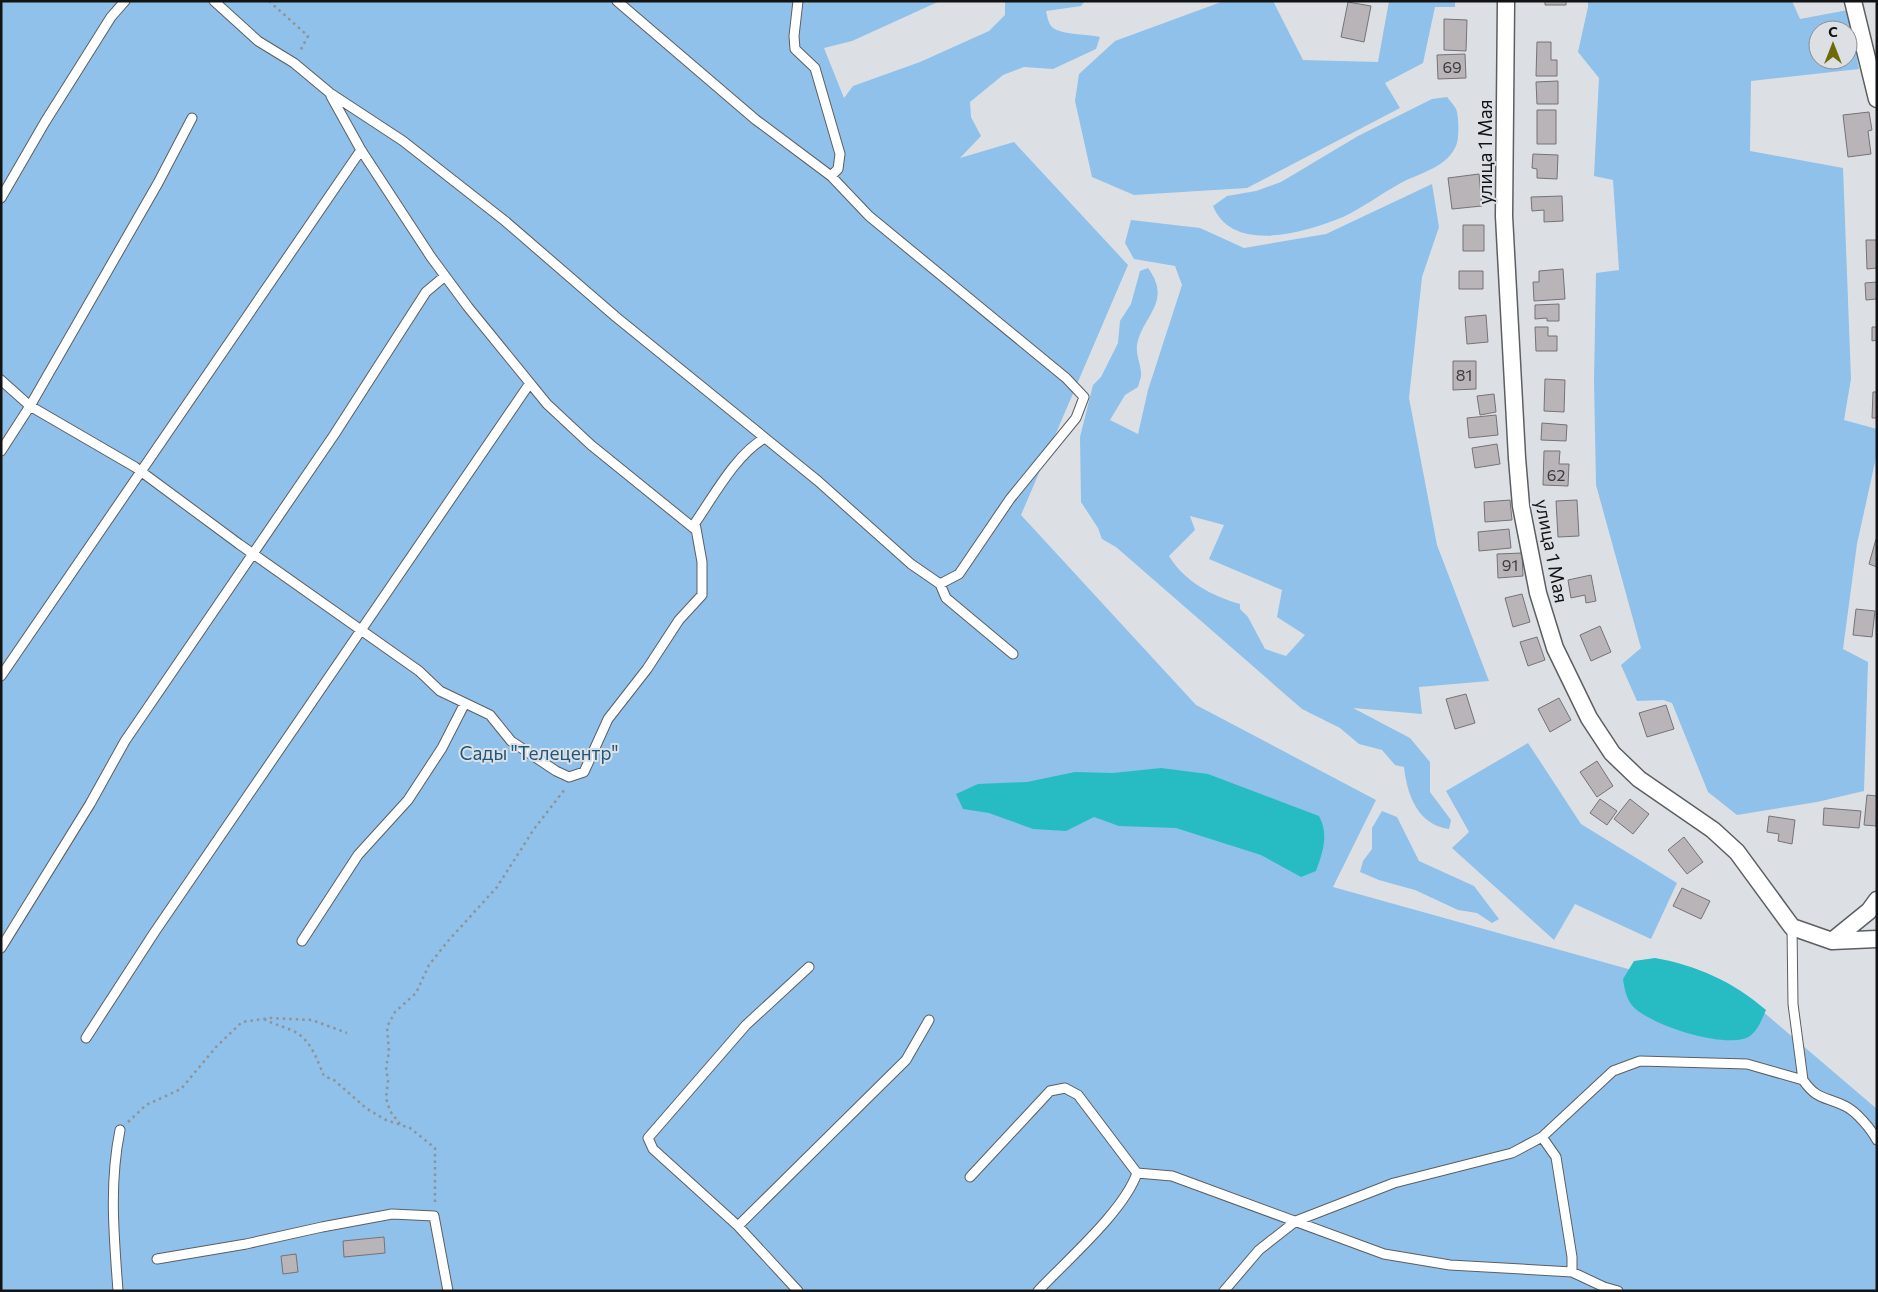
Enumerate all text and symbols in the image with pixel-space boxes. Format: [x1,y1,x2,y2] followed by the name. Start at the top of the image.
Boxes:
[1808,20,1858,70] north arrow
[1828,23,1838,40] text: С
[1442,57,1462,76] house number: 69
[1473,99,1496,205] street label: улица 1 Мая
[1456,365,1472,384] house number: 81
[1547,465,1565,484] house number: 62
[1531,497,1574,605] street label: улица 1 Мая
[1502,555,1518,574] house number: 91
[459,741,619,764] park label: Сады "Телецентр"

